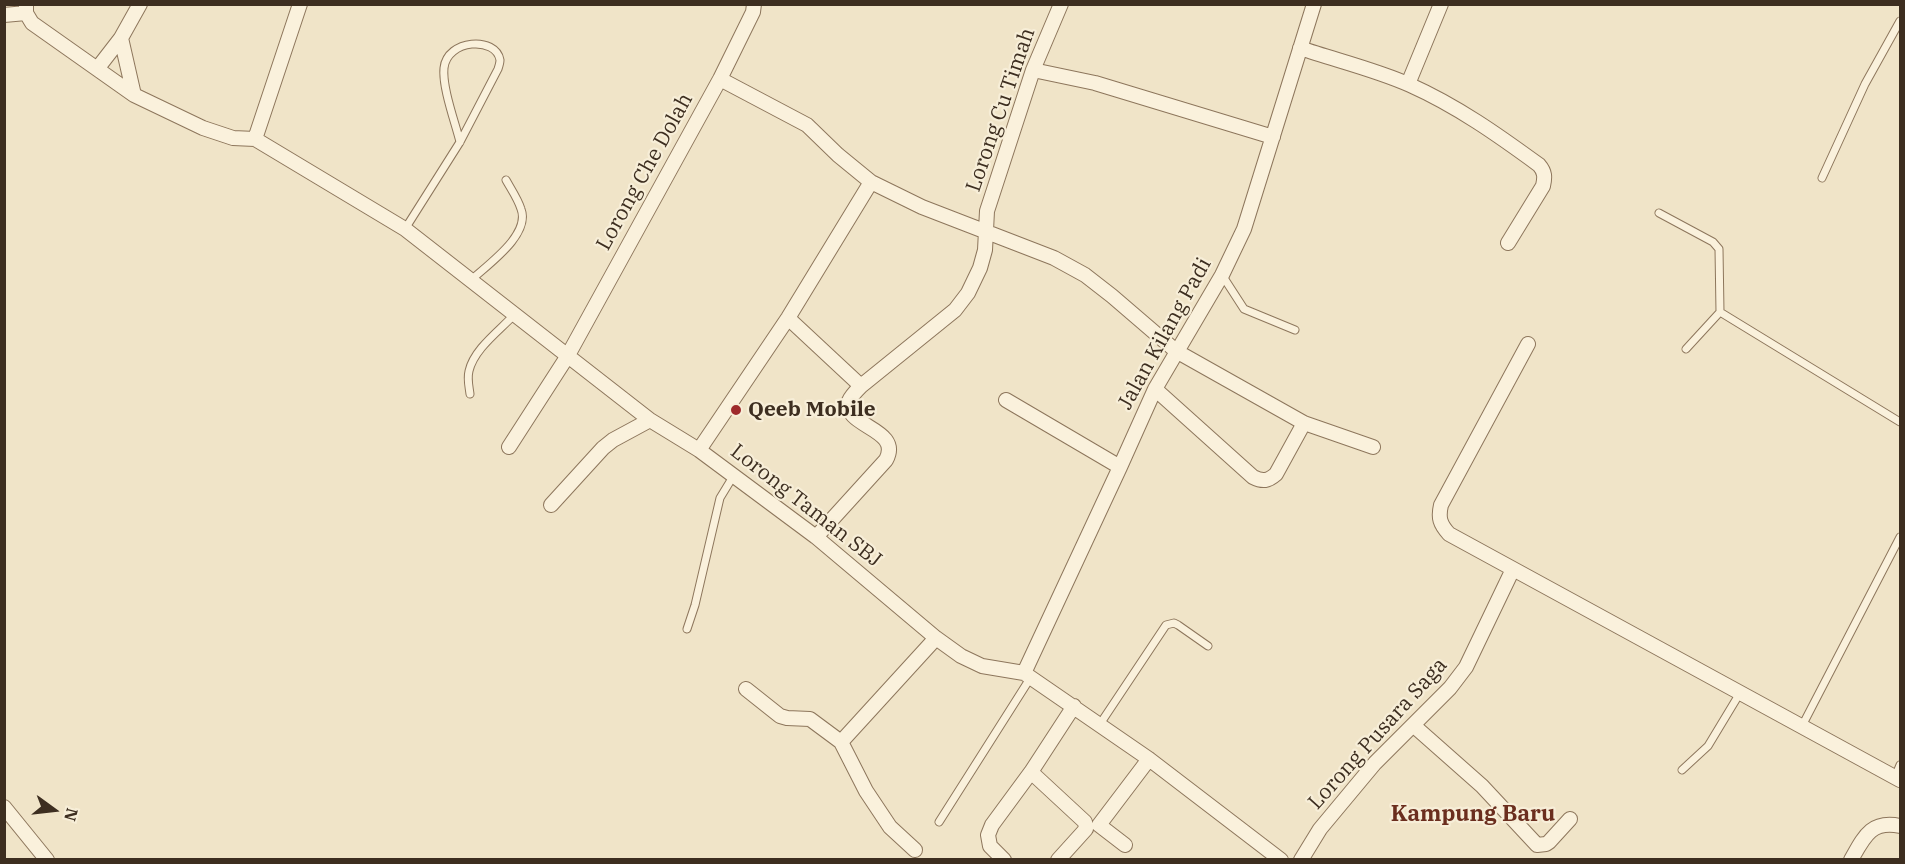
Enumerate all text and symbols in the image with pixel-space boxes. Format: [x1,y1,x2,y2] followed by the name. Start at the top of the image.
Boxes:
[961,25,1041,195] street label: Lorong Cu Timah
[591,89,699,255] street label: Lorong Che Dolah
[1113,254,1217,414] street label: Jalan Kilang Padi
[748,397,876,423] place label: Qeeb Mobile
[729,403,743,417] marker: Qeeb Mobile
[725,439,887,573] street label: Lorong Taman SBJ
[1303,653,1453,815] street label: Lorong Pusara Saga
[24,780,84,840] north arrow
[1391,802,1555,828] district label: Kampung Baru
[60,806,83,823] text: N

